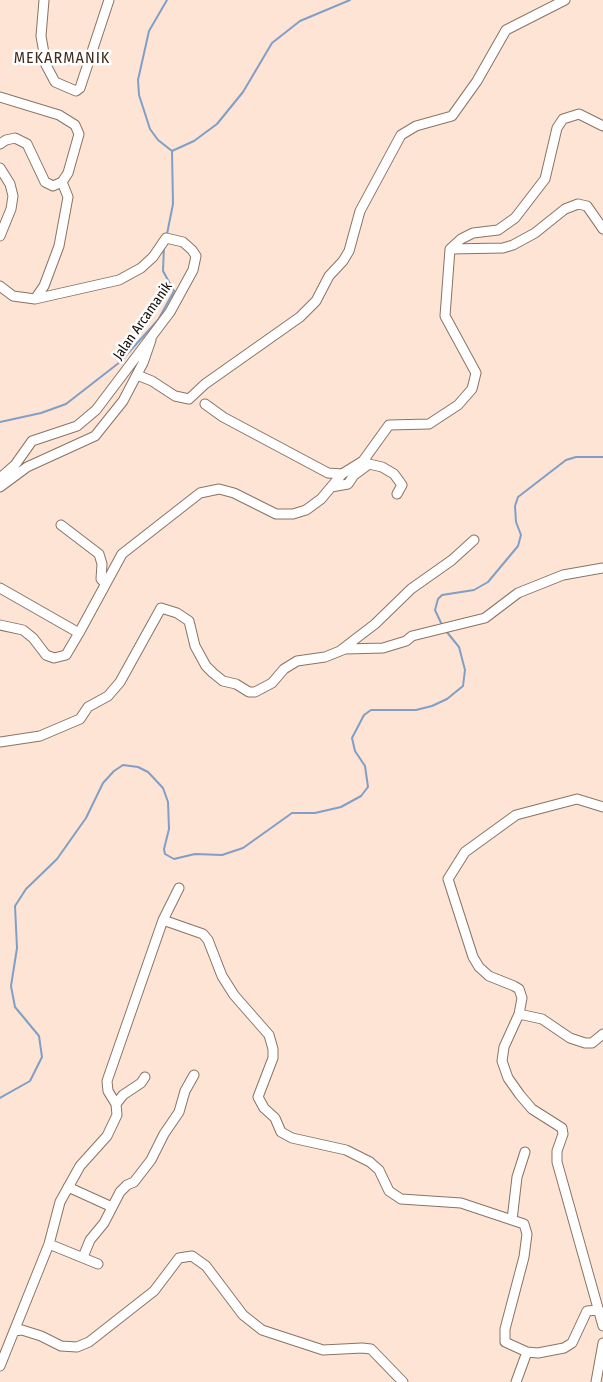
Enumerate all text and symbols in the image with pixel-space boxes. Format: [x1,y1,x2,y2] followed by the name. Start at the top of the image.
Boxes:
[12,49,112,69] district label: MEKARMANIK
[110,279,176,363] street label: Jalan Arcamanik

